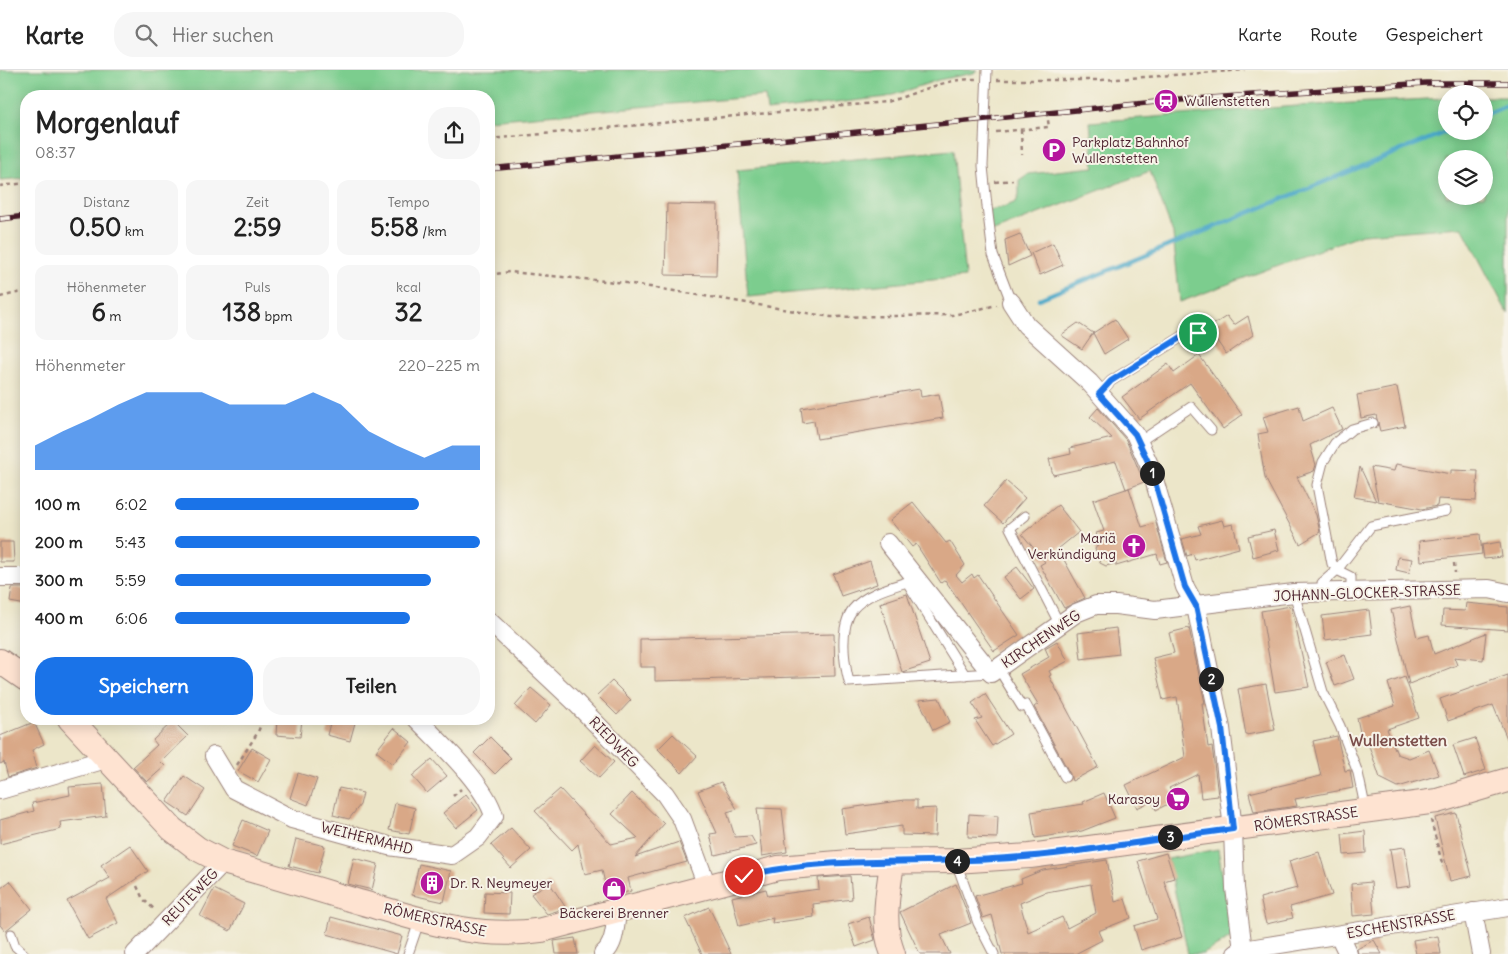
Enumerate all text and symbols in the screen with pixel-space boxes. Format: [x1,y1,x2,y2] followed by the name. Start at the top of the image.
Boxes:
[114,12,464,57] search box
[25,20,84,50] text: Karte
[132,21,160,49] icon: search
[172,23,274,47] text: Hier suchen
[1238,23,1282,46] text: Karte
[1310,23,1357,46] text: Route
[1385,23,1483,46] text: Gespeichert
[1438,85,1493,205] map controls
[1438,85,1493,140] button: locate
[1153,88,1179,114] station icon: Wullenstetten
[1184,92,1270,110] place label: Wullenstetten
[35,105,179,141] text: Morgenlauf
[428,107,480,159] button: share
[1072,133,1189,167] place label: Parkplatz Bahnhof Wullenstetten
[1041,137,1067,163] parking icon: Parkplatz Bahnhof Wullenstetten
[35,142,75,162] text: 08:37
[1438,150,1493,205] button: layers
[83,193,130,211] text: Distanz
[246,193,269,211] text: Zeit
[387,193,430,211] text: Tempo
[69,211,121,243] text: 0.50
[233,211,282,243] text: 2:59
[370,211,419,243] text: 5:58
[121,222,144,240] text: km
[419,222,447,240] text: /km
[67,278,146,296] text: Höhenmeter
[244,278,271,296] text: Puls
[396,278,421,296] text: kcal
[91,296,106,328] text: 6
[223,296,261,328] text: 138
[395,296,422,328] text: 32
[106,307,122,325] text: m
[261,307,292,325] text: bpm
[1177,312,1219,354] pin
[1184,319,1212,347] icon: arrive
[35,355,126,375] text: Höhenmeter
[398,355,480,375] text: 220–225 m
[1140,460,1164,486] pin: 1
[1150,464,1155,482] text: 1
[35,494,80,514] text: 100 m
[115,494,147,514] text: 6:02
[1028,529,1116,563] place label: Mariä Verkündigung
[35,532,83,552] text: 200 m
[115,532,146,552] text: 5:43
[1121,533,1147,559] church icon: Mariä Verkündigung
[35,570,83,590] text: 300 m
[115,570,146,590] text: 5:59
[1273,581,1461,605] street label: JOHANN-GLOCKER-STRASSE
[998,606,1084,672] street label: KIRCHENWEG
[35,608,83,628] text: 400 m
[115,608,148,628] text: 6:06
[35,657,253,715] button: Speichern
[263,657,480,715] button: Teilen
[1198,666,1224,692] pin: 2
[1208,670,1215,688] text: 2
[585,713,643,771] street label: RIEDWEG
[1349,730,1447,750] district label: Wullenstetten
[1165,786,1191,812] supermarket icon: Karasoy
[1108,790,1160,808] place label: Karasoy
[1253,803,1359,835] street label: RÖMERSTRASSE
[319,818,415,858] street label: WEIHERMAHD
[1158,824,1182,850] pin: 3
[1167,828,1174,846] text: 3
[944,848,970,874] pin: 4
[953,852,962,870] text: 4
[723,855,765,897] pin
[730,862,758,890] icon: check
[158,864,222,930] street label: REUTEWEG
[419,870,445,896] building icon: Dr. R. Neymeyer
[450,874,553,892] place label: Dr. R. Neymeyer
[601,876,627,902] shop icon: Bäckerei Brenner
[382,899,488,941] street label: RÖMERSTRASSE
[559,904,669,922] place label: Bäckerei Brenner
[1345,906,1457,942] street label: ESCHENSTRASSE

